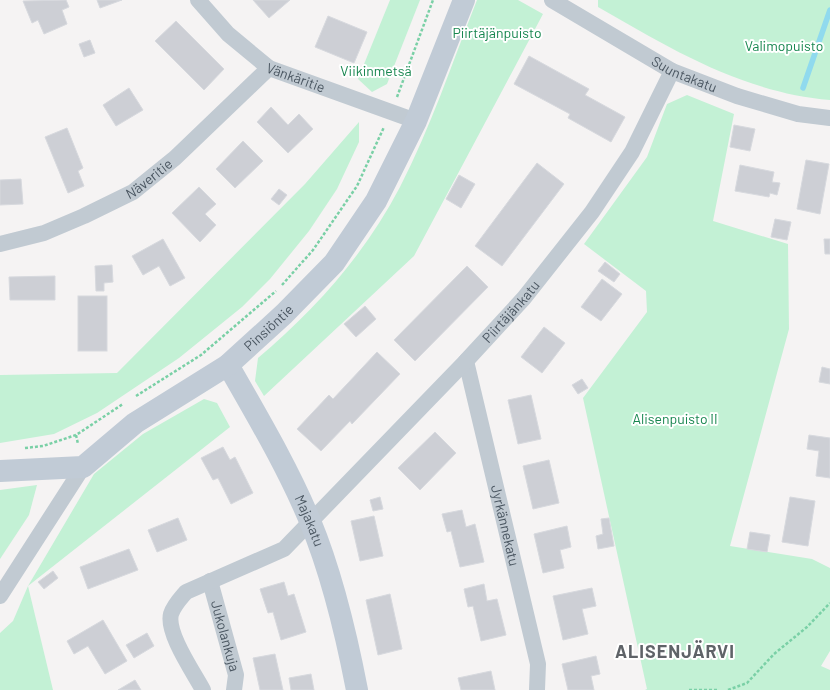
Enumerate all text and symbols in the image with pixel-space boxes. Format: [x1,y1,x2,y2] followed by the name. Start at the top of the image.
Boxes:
[452,24,542,41] park label: Piirtäjänpuisto
[745,37,823,54] park label: Valimopuisto
[649,52,719,95] street label: Suuntakatu
[264,59,328,96] street label: Vänkäritie
[340,62,412,79] park label: Viikinmetsä
[123,155,176,202] street label: Näveritie
[478,277,543,346] street label: Piirtäjänkatu
[240,301,297,354] street label: Pinsiöntie
[632,410,718,427] park label: Alisenpuisto II
[488,483,523,568] street label: Jyrkännekatu
[292,492,328,549] street label: Majakatu
[208,598,244,673] street label: Jukolankuja
[615,640,735,662] district label: ALISENJÄRVI

